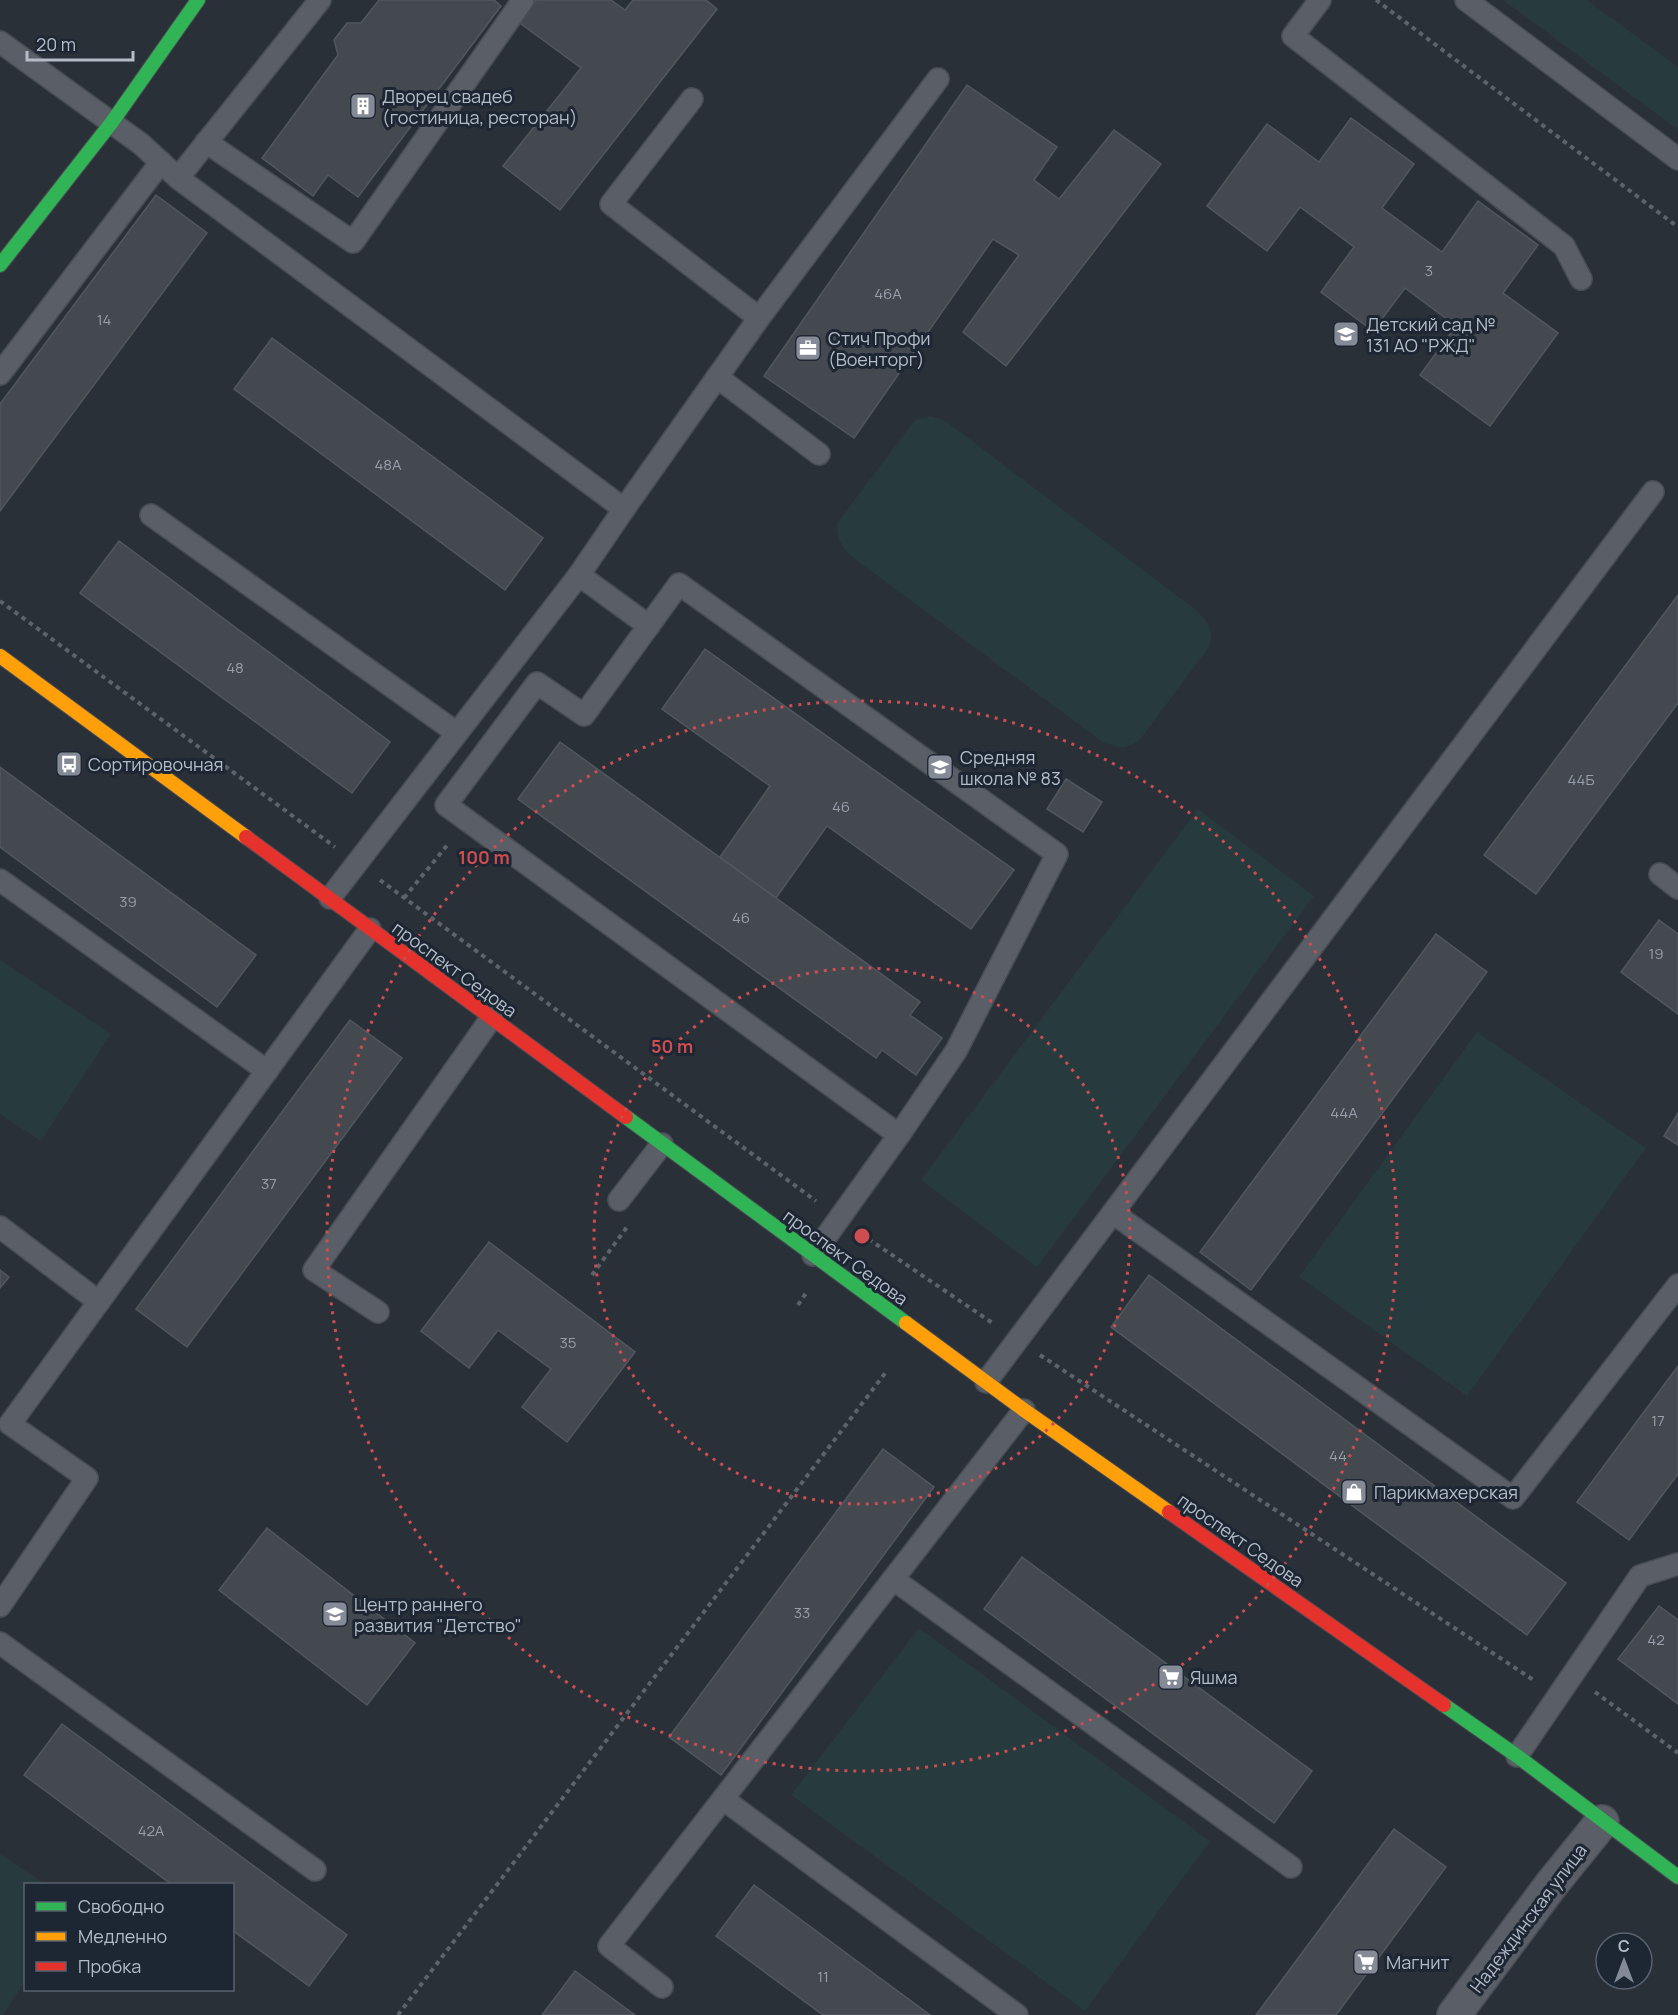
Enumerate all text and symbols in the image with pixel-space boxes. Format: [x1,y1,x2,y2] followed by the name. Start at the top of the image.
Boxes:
[27,24,134,62] scale bar
[36,32,76,56] text: 20 m
[382,84,577,129] place label: Дворец свадеб (гостиница, ресторан)
[348,91,378,121] building icon: Дворец свадеб (гостиница, ресторан)
[1425,260,1433,281] house number: 3
[874,283,902,304] house number: 46А
[97,309,111,330] house number: 14
[1366,312,1496,357] place label: Детский сад № 131 АО "РЖД"
[1331,319,1361,349] school or university icon: Детский сад № 131 АО "РЖД"
[828,326,931,371] place label: Стич Профи (Военторг)
[793,333,823,363] office icon: Стич Профи (Военторг)
[374,454,402,475] house number: 48А
[226,657,244,678] house number: 48
[960,745,1061,790] place label: Средняя школа № 83
[54,749,84,779] bus stop icon: Сортировочная
[88,752,224,776] place label: Сортировочная
[925,752,955,782] school or university icon: Средняя школа № 83
[1568,769,1594,790] house number: 44Б
[832,796,850,817] house number: 46
[458,845,510,869] text: 100 m
[119,891,137,912] house number: 39
[732,907,750,928] house number: 46
[388,916,522,1022] street label: проспект Седова
[1648,943,1664,964] house number: 19
[651,1034,693,1058] text: 50 m
[1330,1102,1358,1123] house number: 44А
[261,1173,277,1194] house number: 37
[779,1204,913,1310] street label: проспект Седова
[852,1226,872,1246] centre of rings
[560,1332,576,1353] house number: 35
[1651,1410,1665,1431] house number: 17
[1329,1445,1347,1466] house number: 44
[1339,1477,1369,1507] shop icon: Парикмахерская
[1374,1480,1518,1504] place label: Парикмахерская
[1173,1488,1309,1592] street label: проспект Седова
[354,1592,522,1637] place label: Центр раннего развития "Детство"
[320,1599,350,1629] school or university icon: Центр раннего развития "Детство"
[794,1602,810,1623] house number: 33
[1647,1629,1665,1650] house number: 42
[1156,1662,1186,1692] supermarket icon: Яшма
[1190,1665,1237,1689] place label: Яшма
[138,1820,165,1841] house number: 42А
[1464,1839,1592,1997] street label: Надеждинская улица
[24,1883,234,1991] legend
[78,1894,164,1918] text: Свободно
[78,1924,167,1948] text: Медленно
[1594,1931,1654,1991] north arrow
[1618,1935,1630,1957] text: С
[1351,1947,1381,1977] supermarket icon: Магнит
[1386,1950,1450,1974] place label: Магнит
[78,1954,141,1978] text: Пробка
[817,1966,829,1987] house number: 11

